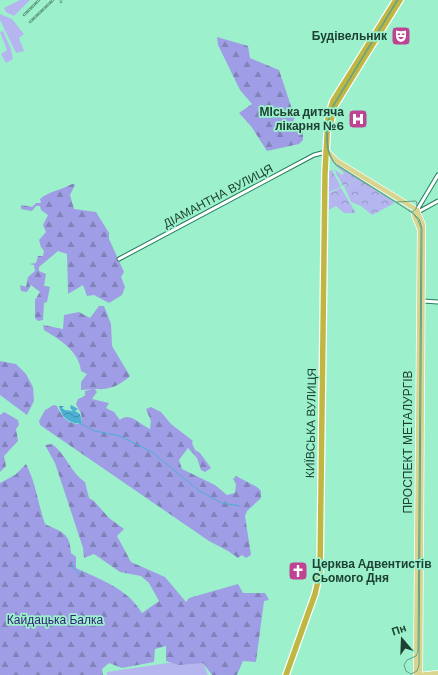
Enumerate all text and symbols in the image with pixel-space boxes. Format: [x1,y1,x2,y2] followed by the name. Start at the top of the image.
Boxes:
[390,25,412,47] theatre icon: Будівельник
[312,28,388,44] place label: Будівельник
[260,104,344,134] place label: МІська дитяча лікарня №6
[347,108,369,130] hospital icon: МІська дитяча лікарня №6
[160,160,276,232] street label: ДІАМАНТНА ВУЛИЦЯ
[302,368,320,478] street label: КИЇВСЬКА ВУЛИЦЯ
[400,370,416,514] street label: ПРОСПЕКТ МЕТАЛУРГІВ
[312,556,432,586] place label: Церква Адвентистів Сьомого Дня
[287,560,309,582] church icon: Церква Адвентистів Сьомого Дня
[7,612,103,628] park label: Кайдацька Балка
[382,619,422,659] north arrow
[390,621,408,639] text: Пн

